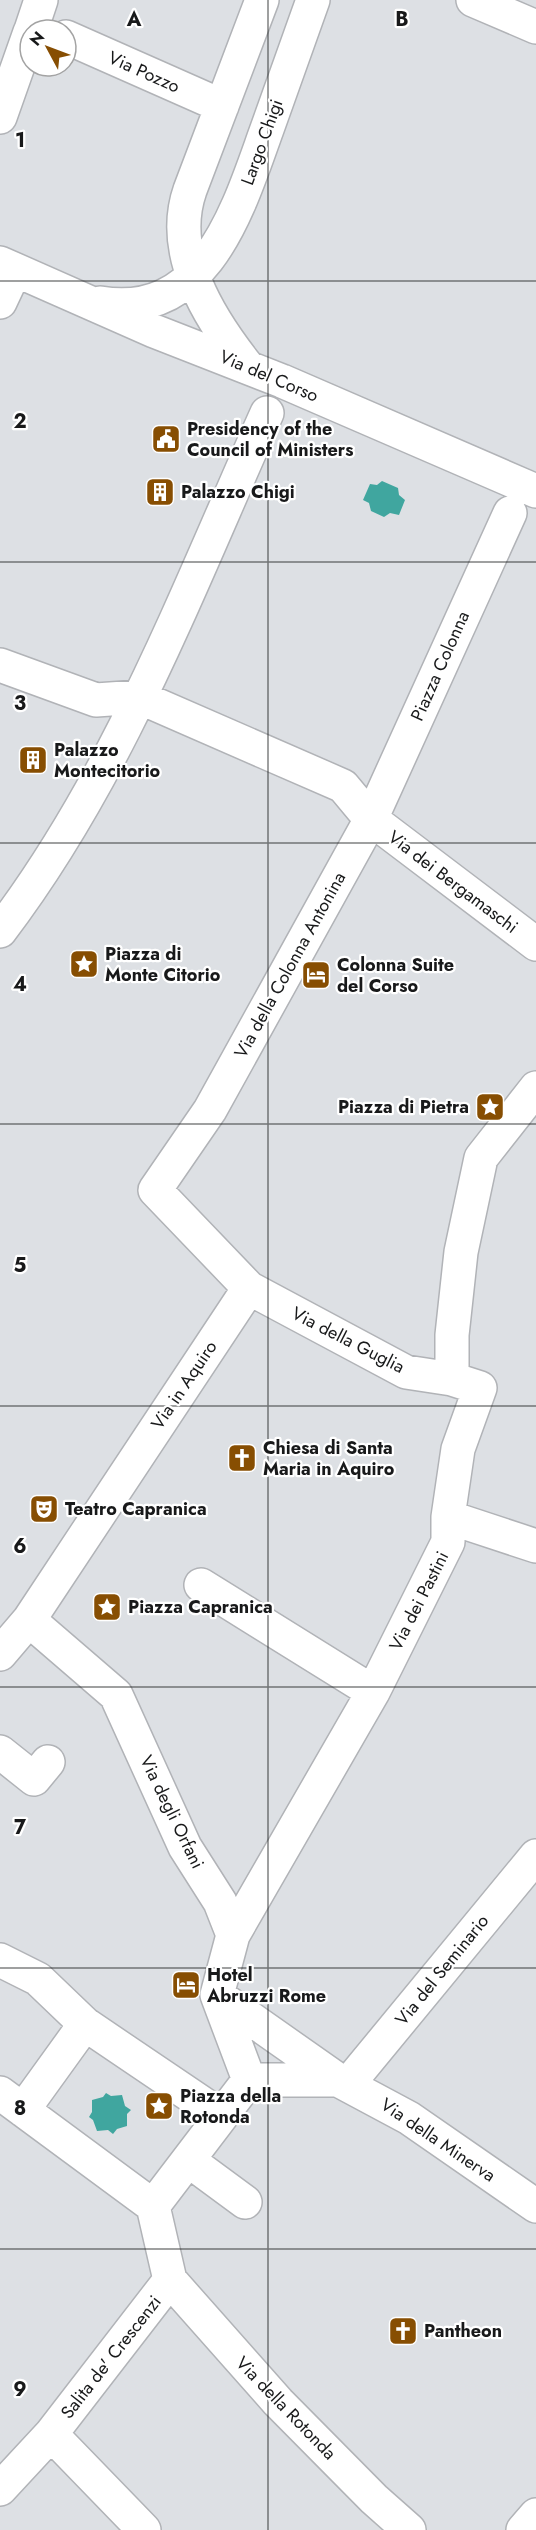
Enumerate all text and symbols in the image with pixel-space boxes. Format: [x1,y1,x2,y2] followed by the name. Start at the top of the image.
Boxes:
[126,5,142,34] text: A
[395,5,409,34] text: B
[18,18,78,78] north arrow
[24,26,50,51] text: N
[104,45,184,99] street label: Via Pozzo
[234,95,290,189] street label: Largo Chigi
[15,126,25,155] text: 1
[216,343,323,409] street label: Via del Corso
[13,407,27,436] text: 2
[187,416,353,463] place label: Presidency of the Council of Ministers
[150,423,182,455] public building icon: Presidency of the Council of Ministers
[144,476,176,508] building icon: Palazzo Chigi
[181,479,295,505] place label: Palazzo Chigi
[404,607,476,725] street label: Piazza Colonna
[14,689,26,718] text: 3
[54,737,161,784] place label: Palazzo Montecitorio
[17,744,49,776] building icon: Palazzo Montecitorio
[382,824,524,940] street label: Via dei Bergamaschi
[228,867,352,1063] street label: Via della Colonna Antonina
[105,941,221,988] place label: Piazza di Monte Citorio
[68,948,100,980] place icon: Piazza di Monte Citorio
[337,952,454,999] place label: Colonna Suite del Corso
[300,959,332,991] hotel icon: Colonna Suite del Corso
[13,970,27,999] text: 4
[474,1091,506,1123] place icon: Piazza di Pietra
[338,1094,469,1120] place label: Piazza di Pietra
[14,1251,27,1280] text: 5
[287,1300,409,1380] street label: Via della Guglia
[145,1335,223,1435] street label: Via in Aquiro
[263,1435,395,1482] place label: Chiesa di Santa Maria in Aquiro
[226,1442,258,1474] church icon: Chiesa di Santa Maria in Aquiro
[28,1493,60,1525] theatre icon: Teatro Capranica
[65,1496,207,1522] place label: Teatro Capranica
[13,1532,27,1561] text: 6
[383,1547,455,1655] street label: Via dei Pastini
[91,1591,123,1623] place icon: Piazza Capranica
[128,1594,273,1620] place label: Piazza Capranica
[133,1751,211,1873] street label: Via degli Orfani
[14,1813,27,1842] text: 7
[389,1909,495,2031] street label: Via del Seminario
[206,1962,326,2009] place label: Hotel Abruzzi Rome
[170,1969,202,2001] hotel icon: Hotel Abruzzi Rome
[180,2083,281,2130] place label: Piazza della Rotonda
[143,2090,175,2122] place icon: Piazza della Rotonda
[375,2092,501,2188] street label: Via della Minerva
[14,2094,26,2123] text: 8
[54,2290,168,2424] street label: Salita de' Crescenzi
[387,2315,419,2347] church icon: Pantheon
[424,2318,502,2344] place label: Pantheon
[230,2350,342,2466] street label: Via della Rotonda
[13,2375,27,2404] text: 9

